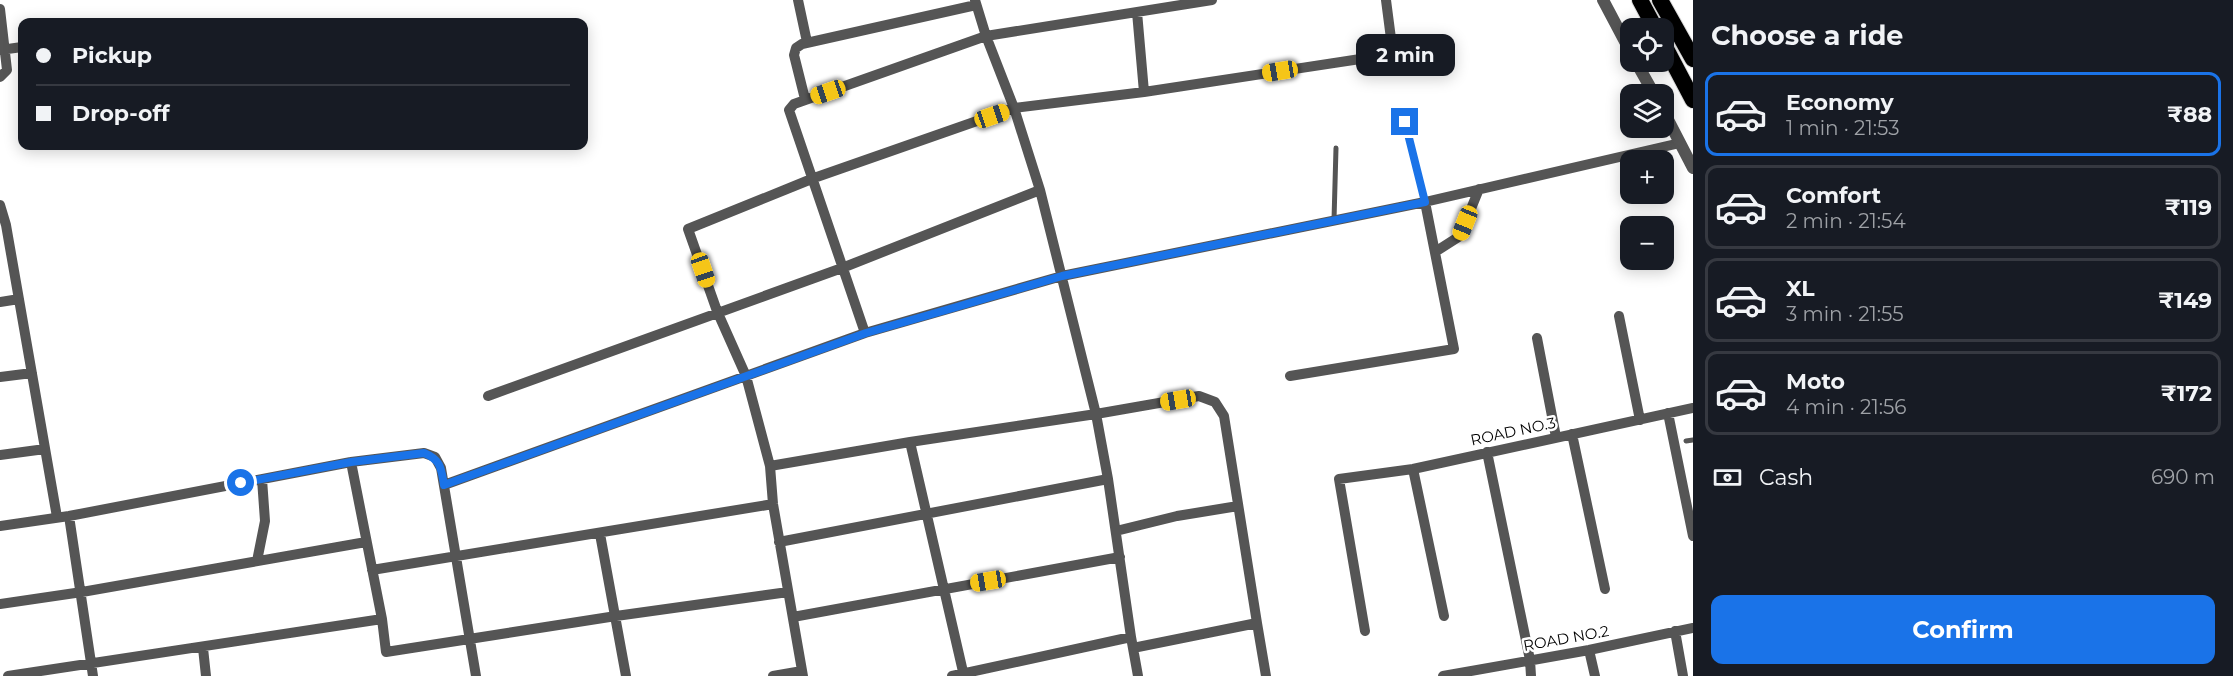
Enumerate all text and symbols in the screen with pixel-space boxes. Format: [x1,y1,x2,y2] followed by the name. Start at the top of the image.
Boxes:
[1620,18,1674,270] map controls
[1620,18,1674,72] button: locate
[1711,19,1903,52] text: Choose a ride
[1356,35,1454,77] callout: 2 min
[72,42,152,69] text: Pickup
[1376,43,1435,67] text: 2 min
[1261,59,1299,83] car
[808,78,848,106] car
[1620,84,1674,138] button: layers
[1714,87,1768,141] icon: car
[1786,89,1894,116] text: Economy
[72,100,170,127] text: Drop-off
[2167,101,2212,128] text: ₹88
[972,102,1012,130] car
[1391,108,1418,135] route end
[1786,116,1899,140] text: 1 min · 21:53
[1620,150,1674,204] button: +
[1714,180,1768,234] icon: car
[1786,182,1881,209] text: Comfort
[2165,194,2212,221] text: ₹119
[1450,203,1480,243] car
[1786,209,1906,233] text: 2 min · 21:54
[1620,216,1674,270] button: −
[689,250,717,290] car
[1714,273,1768,327] icon: car
[1786,275,1815,302] text: XL
[2158,287,2212,314] text: ₹149
[1786,302,1904,326] text: 3 min · 21:55
[1714,366,1768,420] icon: car
[1786,368,1845,395] text: Moto
[2161,380,2212,407] text: ₹172
[1159,388,1197,412] car
[1786,395,1906,419] text: 4 min · 21:56
[1469,413,1557,449] street label: ROAD NO.3
[1711,461,1744,494] icon: cash
[1759,464,1813,491] text: Cash
[2151,465,2215,489] text: 690 m
[227,469,254,496] route start
[969,569,1007,593] car
[1711,595,2215,664] button: Confirm
[1522,621,1610,655] street label: ROAD NO.2

